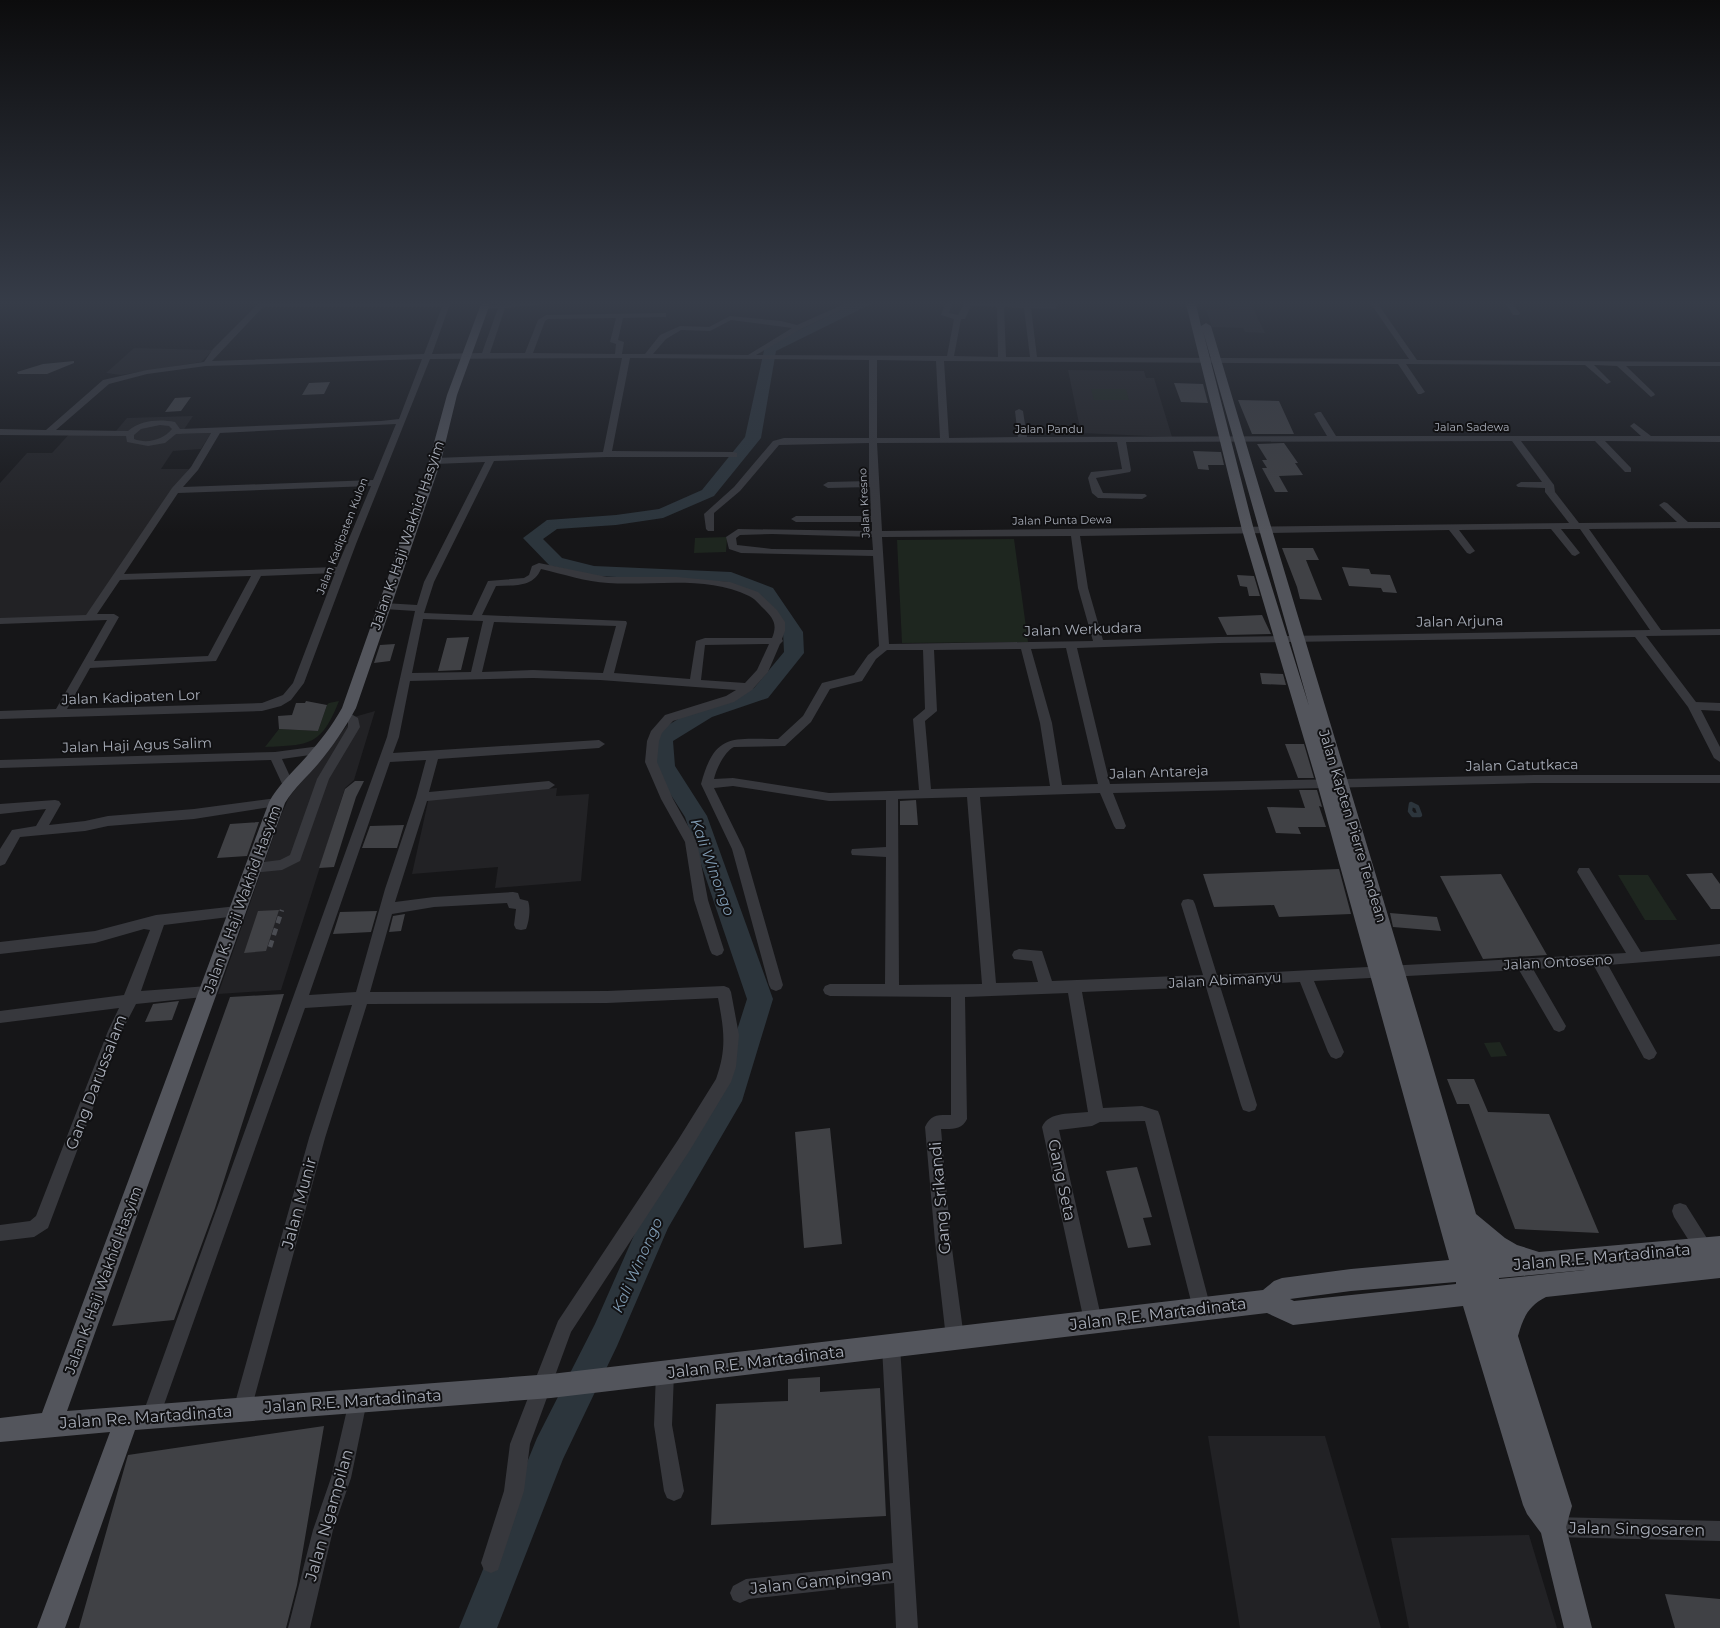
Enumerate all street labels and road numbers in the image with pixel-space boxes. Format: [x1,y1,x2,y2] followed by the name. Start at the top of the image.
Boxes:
[1434,420,1509,434] street label: Jalan Sadewa
[1014,422,1083,436] street label: Jalan Pandu
[366,438,448,633] street label: Jalan K. Haji Wakhid Hasyim
[855,468,873,539] street label: Jalan Kresno
[313,476,371,597] street label: Jalan Kadipaten Kulon
[1011,512,1112,528] street label: Jalan Punta Dewa
[1415,611,1504,631] street label: Jalan Arjuna
[1023,618,1142,640] street label: Jalan Werkudara
[60,686,201,708] street label: Jalan Kadipaten Lor
[1315,726,1391,925] street label: Jalan Kapten Pierre Tendean
[61,733,212,757] street label: Jalan Haji Agus Salim
[1464,755,1579,775] street label: Jalan Gatutkaca
[1108,761,1209,783] street label: Jalan Antareja
[199,803,284,996] street label: Jalan K. Haji Wakhid Hasyim
[1502,950,1613,974] street label: Jalan Ontoseno
[1167,968,1282,992] street label: Jalan Abimanyu
[61,1012,131,1152] street label: Gang Darussalam
[1044,1137,1080,1223] street label: Gang Seta
[926,1141,954,1255] street label: Gang Srikandi
[277,1155,320,1252] street label: Jalan Munir
[60,1184,145,1377] street label: Jalan K. Haji Wakhid Hasyim
[1512,1240,1691,1274] street label: Jalan R.E. Martadinata
[1068,1294,1247,1334] street label: Jalan R.E. Martadinata
[666,1342,845,1382] street label: Jalan R.E. Martadinata
[263,1385,442,1417] street label: Jalan R.E. Martadinata
[58,1401,233,1433] street label: Jalan Re. Martadinata
[301,1447,357,1584] street label: Jalan Ngampilan
[1568,1518,1705,1540] street label: Jalan Singosaren
[748,1564,893,1598] street label: Jalan Gampingan

